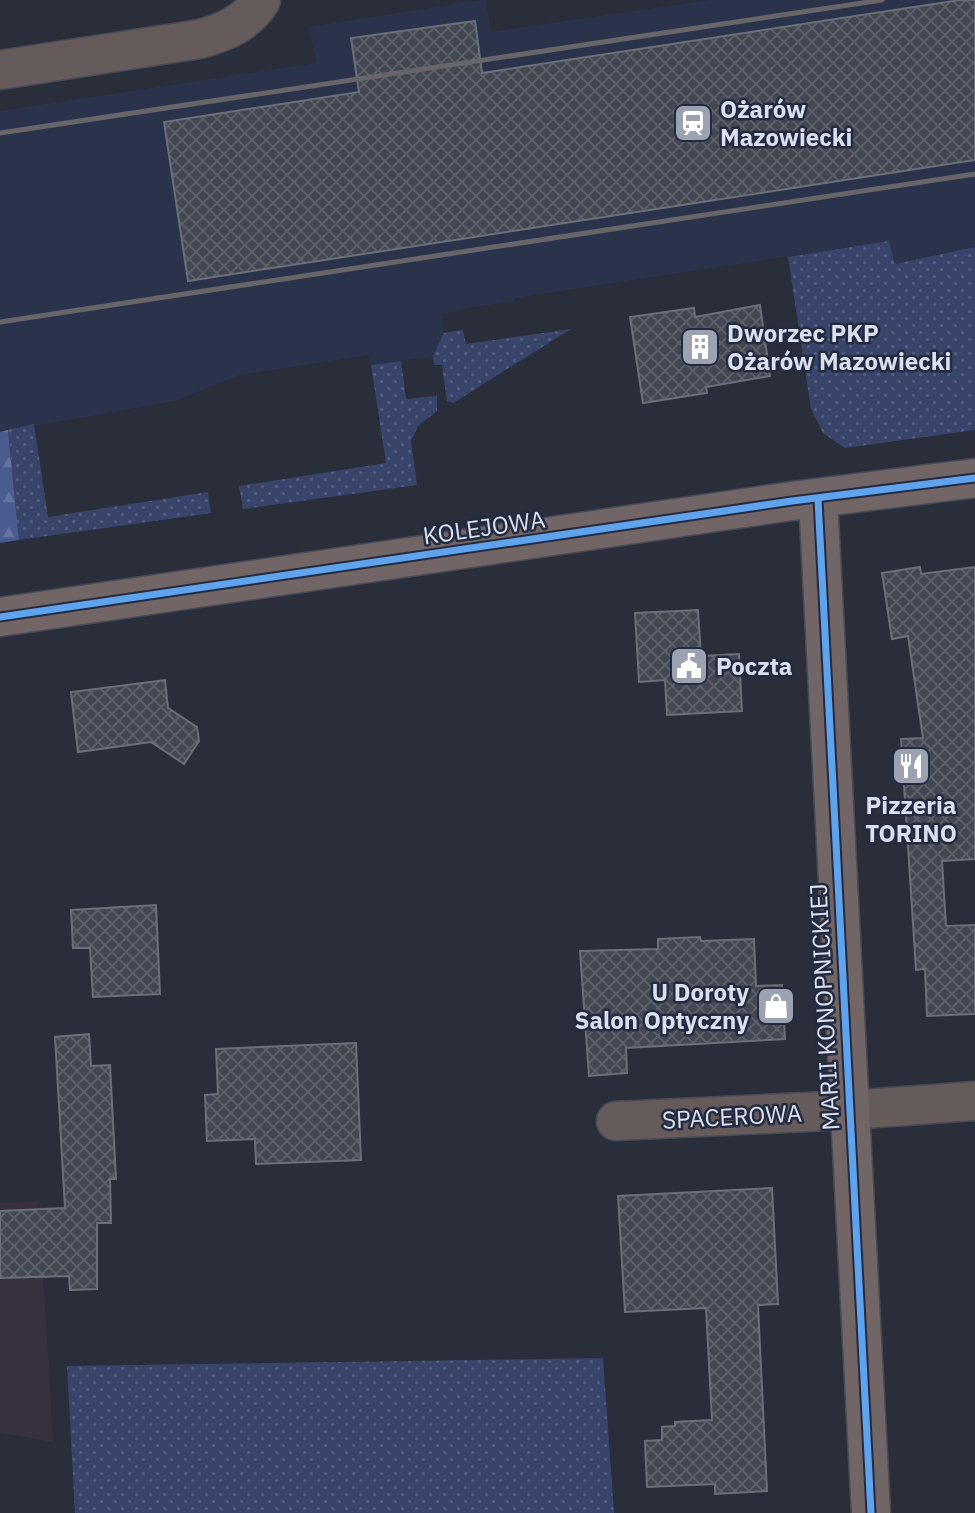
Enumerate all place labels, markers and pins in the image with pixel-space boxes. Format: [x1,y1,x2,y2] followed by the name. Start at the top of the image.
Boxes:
[720,93,852,153] place label: Ożarów Mazowiecki
[672,102,714,144] station icon: Ożarów Mazowiecki
[727,317,951,377] place label: Dworzec PKP Ożarów Mazowiecki
[679,326,721,368] building icon: Dworzec PKP Ożarów Mazowiecki
[668,645,710,687] public building icon: Poczta
[716,650,793,682] place label: Poczta
[890,745,932,787] restaurant icon: Pizzeria TORINO
[865,789,957,849] place label: Pizzeria TORINO
[574,976,749,1036] place label: U Doroty Salon Optyczny
[755,985,797,1027] shop icon: U Doroty Salon Optyczny

